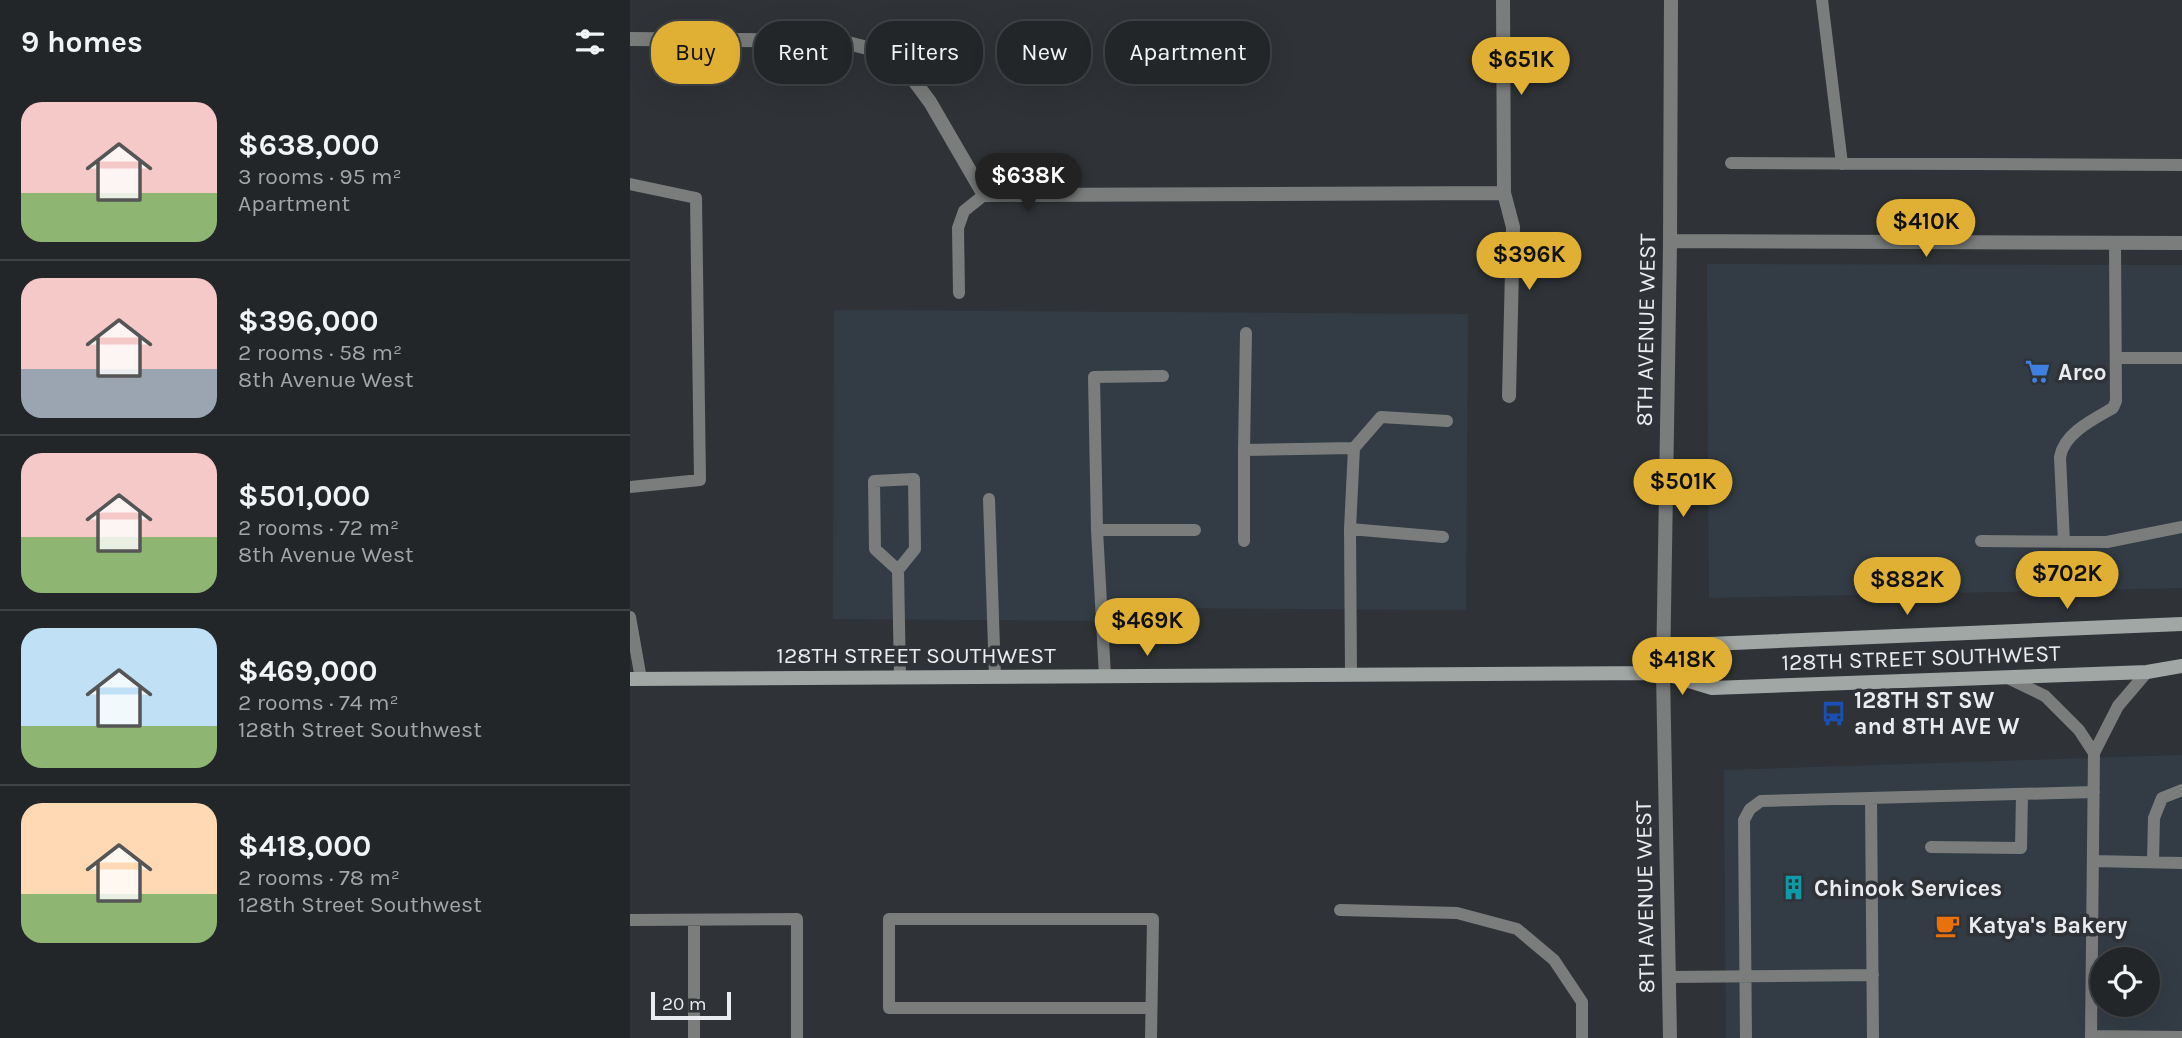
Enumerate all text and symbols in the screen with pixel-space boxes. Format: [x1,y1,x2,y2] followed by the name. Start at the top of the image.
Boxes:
[651,21,740,84] chip: Buy
[754,21,852,84] chip: Rent
[866,21,983,84] chip: Filters
[997,21,1091,84] chip: New
[1105,21,1270,84] chip: Apartment
[571,23,609,61] icon: filters
[21,24,143,60] text: 9 homes
[1472,38,1570,97] pin: $651K
[1488,46,1554,73] text: $651K
[238,127,379,163] text: $638,000
[77,130,161,214] icon: home
[979,154,1077,213] pin: $638K
[991,162,1065,189] text: $638K
[238,163,402,190] text: 3 rooms · 95 m²
[238,190,350,217] text: Apartment
[1877,200,1975,259] pin: $410K
[1892,208,1960,235] text: $410K
[1480,232,1578,292] pin: $396K
[1631,233,1661,427] street label: 8TH AVENUE WEST
[1492,241,1566,268] text: $396K
[238,303,378,339] text: $396,000
[77,306,161,390] icon: home
[238,339,402,366] text: 2 rooms · 58 m²
[2024,358,2052,386] supermarket icon: Arco
[2058,359,2107,386] place label: Arco
[238,366,414,393] text: 8th Avenue West
[1634,460,1732,519] pin: $501K
[1649,468,1717,495] text: $501K
[238,478,370,514] text: $501,000
[77,481,161,565] icon: home
[238,514,399,541] text: 2 rooms · 72 m²
[238,541,414,568] text: 8th Avenue West
[2018,552,2116,611] pin: $702K
[1858,558,1956,617] pin: $882K
[2032,560,2102,587] text: $702K
[1870,566,1944,593] text: $882K
[1098,598,1196,658] pin: $469K
[1111,607,1183,634] text: $469K
[1633,638,1731,697] pin: $418K
[1781,640,2062,676] street label: 128TH STREET SOUTHWEST
[776,642,1056,669] street label: 128TH STREET SOUTHWEST
[1648,646,1716,673] text: $418K
[238,653,378,689] text: $469,000
[77,656,161,740] icon: home
[1854,687,2020,740] place label: 128TH ST SW and 8TH AVE W
[238,689,399,716] text: 2 rooms · 74 m²
[1820,699,1848,727] bus stop icon: 128TH ST SW and 8TH AVE W
[238,716,482,743] text: 128th Street Southwest
[1630,800,1660,994] street label: 8TH AVENUE WEST
[238,828,371,864] text: $418,000
[77,831,161,915] icon: home
[238,864,400,891] text: 2 rooms · 78 m²
[1780,874,1808,902] building icon: Chinook Services
[1814,875,2002,902] place label: Chinook Services
[238,891,482,918] text: 128th Street Southwest
[1934,911,1962,939] cafe icon: Katya's Bakery
[1968,912,2128,939] place label: Katya's Bakery
[2090,947,2160,1017] map controls
[2090,947,2160,1017] button: locate
[651,989,732,1021] scale bar
[662,993,707,1015] text: 20 m

